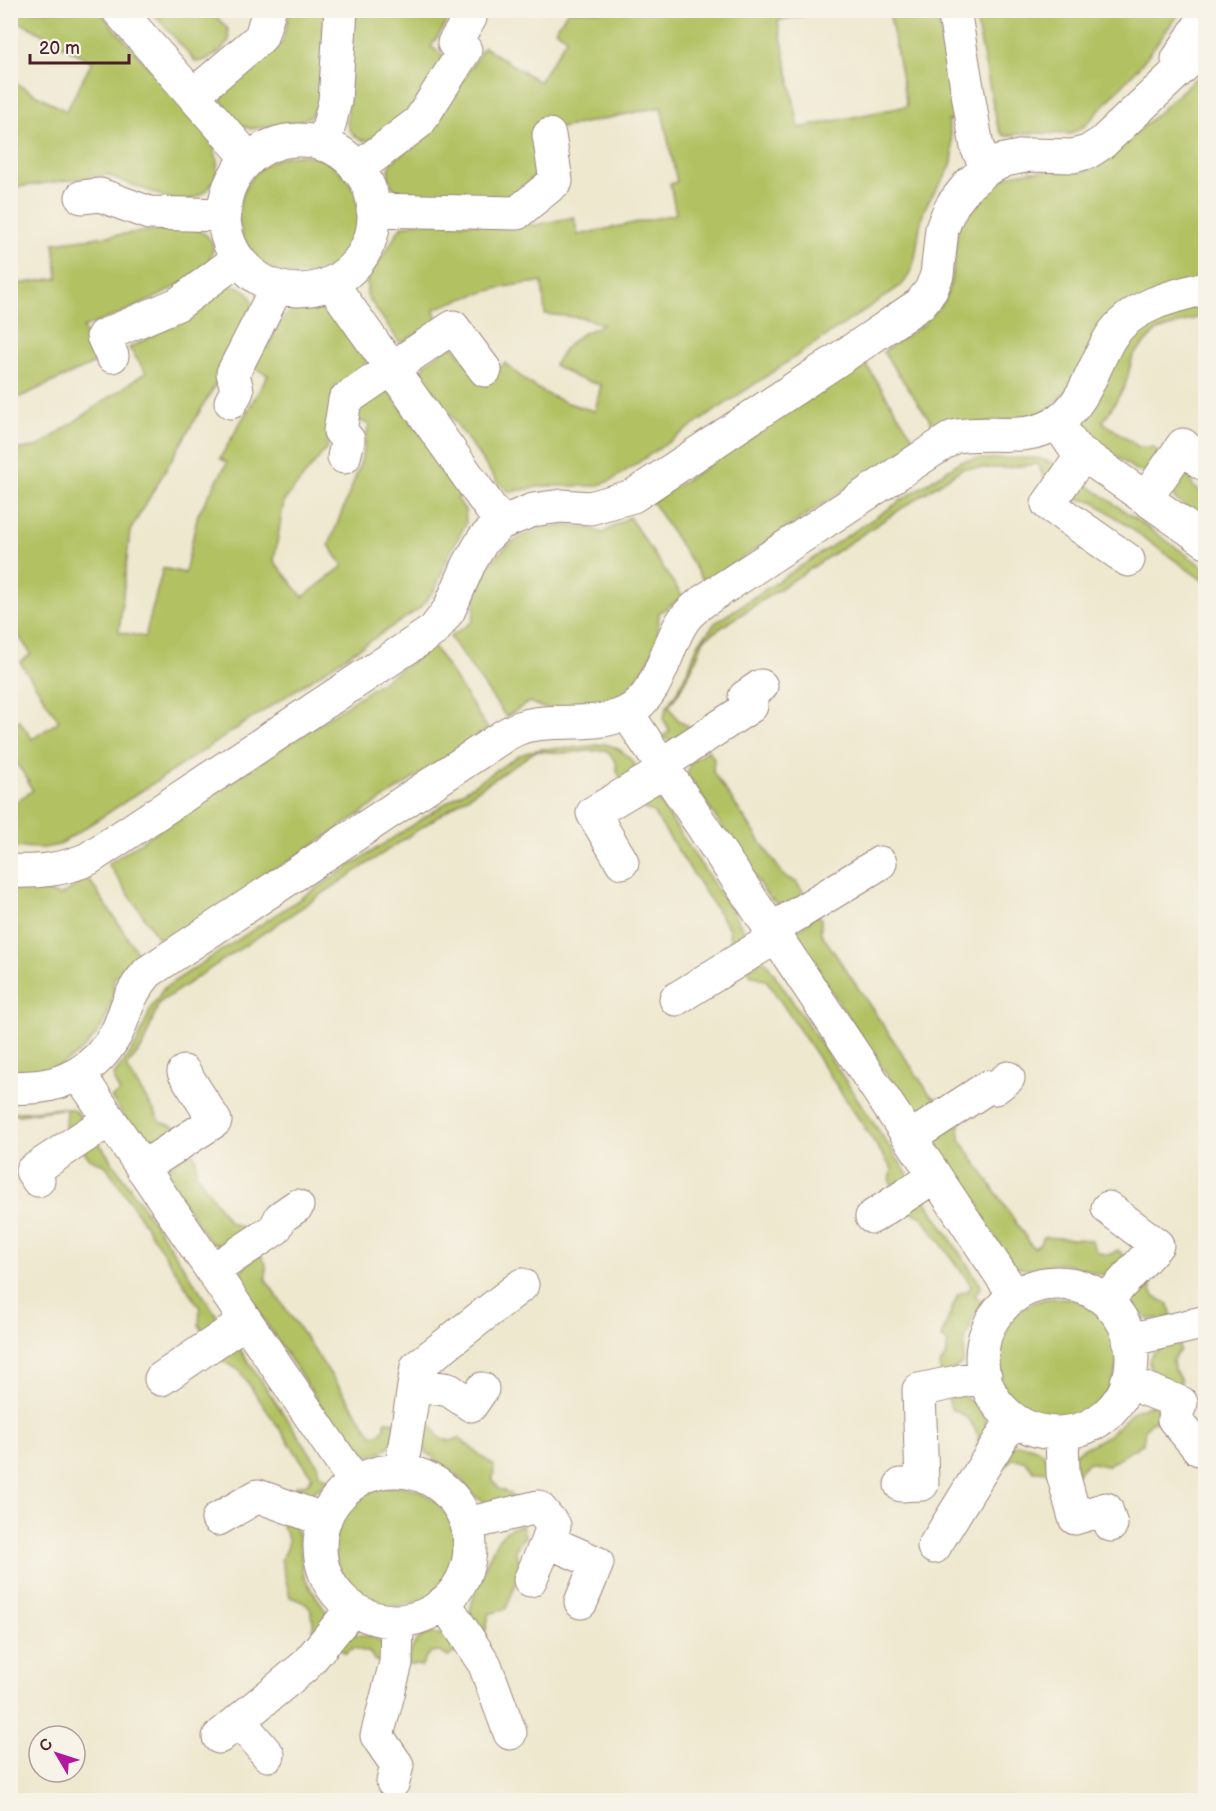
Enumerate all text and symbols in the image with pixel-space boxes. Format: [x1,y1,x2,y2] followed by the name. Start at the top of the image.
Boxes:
[30,27,129,65] scale bar
[39,38,80,59] text: 20 m
[27,1724,87,1784] north arrow
[36,1735,57,1756] text: С

